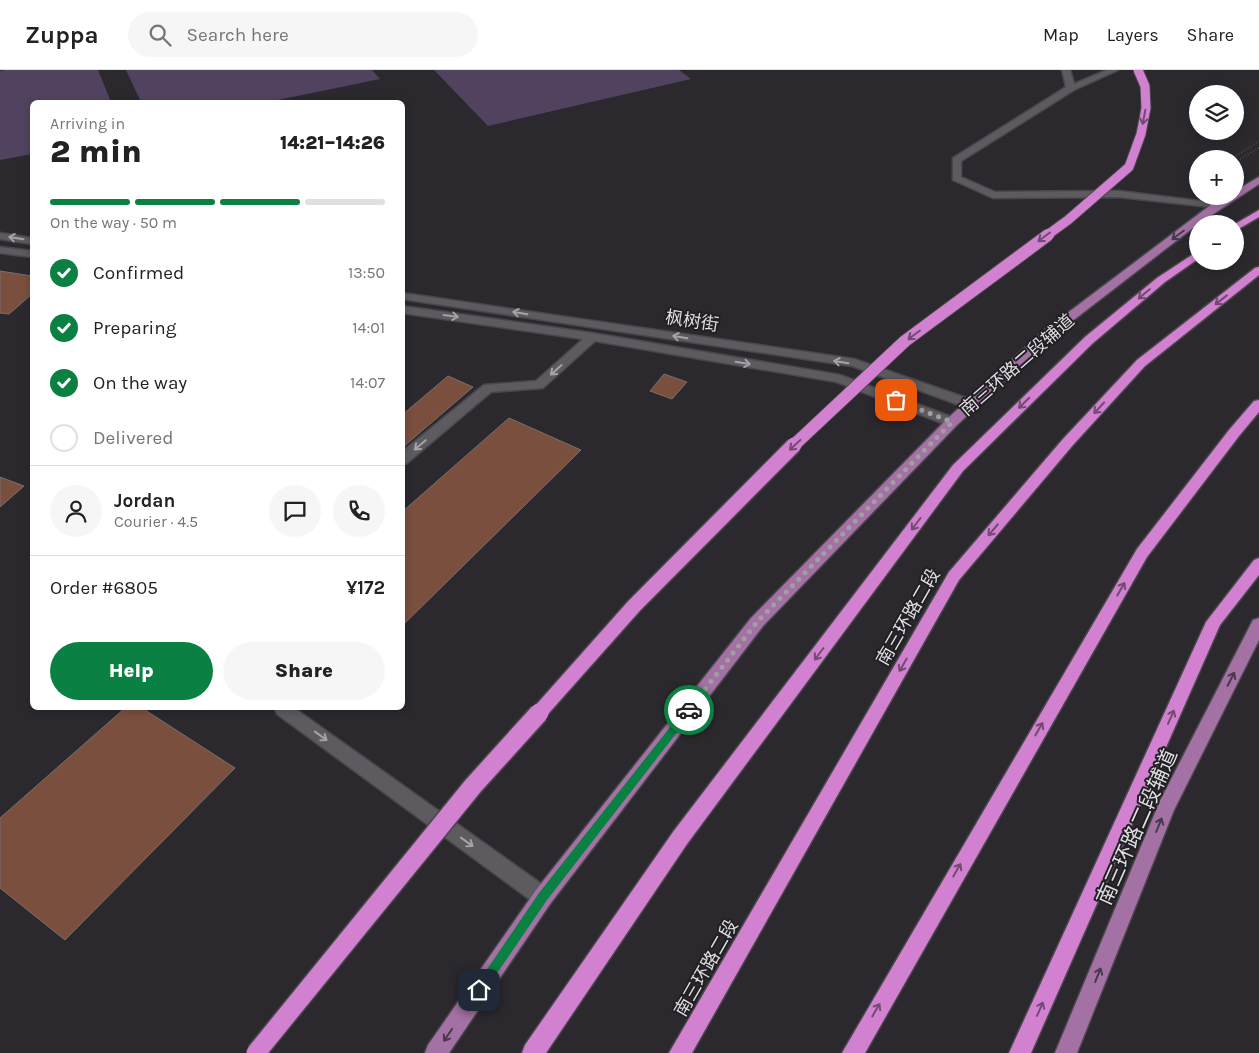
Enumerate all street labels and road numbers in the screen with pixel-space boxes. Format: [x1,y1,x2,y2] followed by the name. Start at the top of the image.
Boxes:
[664,306,720,336] street label: 枫树街
[955,309,1079,421] street label: 南三环路二段辅道
[871,565,945,669] street label: 南三环路二段
[1092,745,1182,909] street label: 南三环路二段辅道
[669,916,743,1020] street label: 南三环路二段

